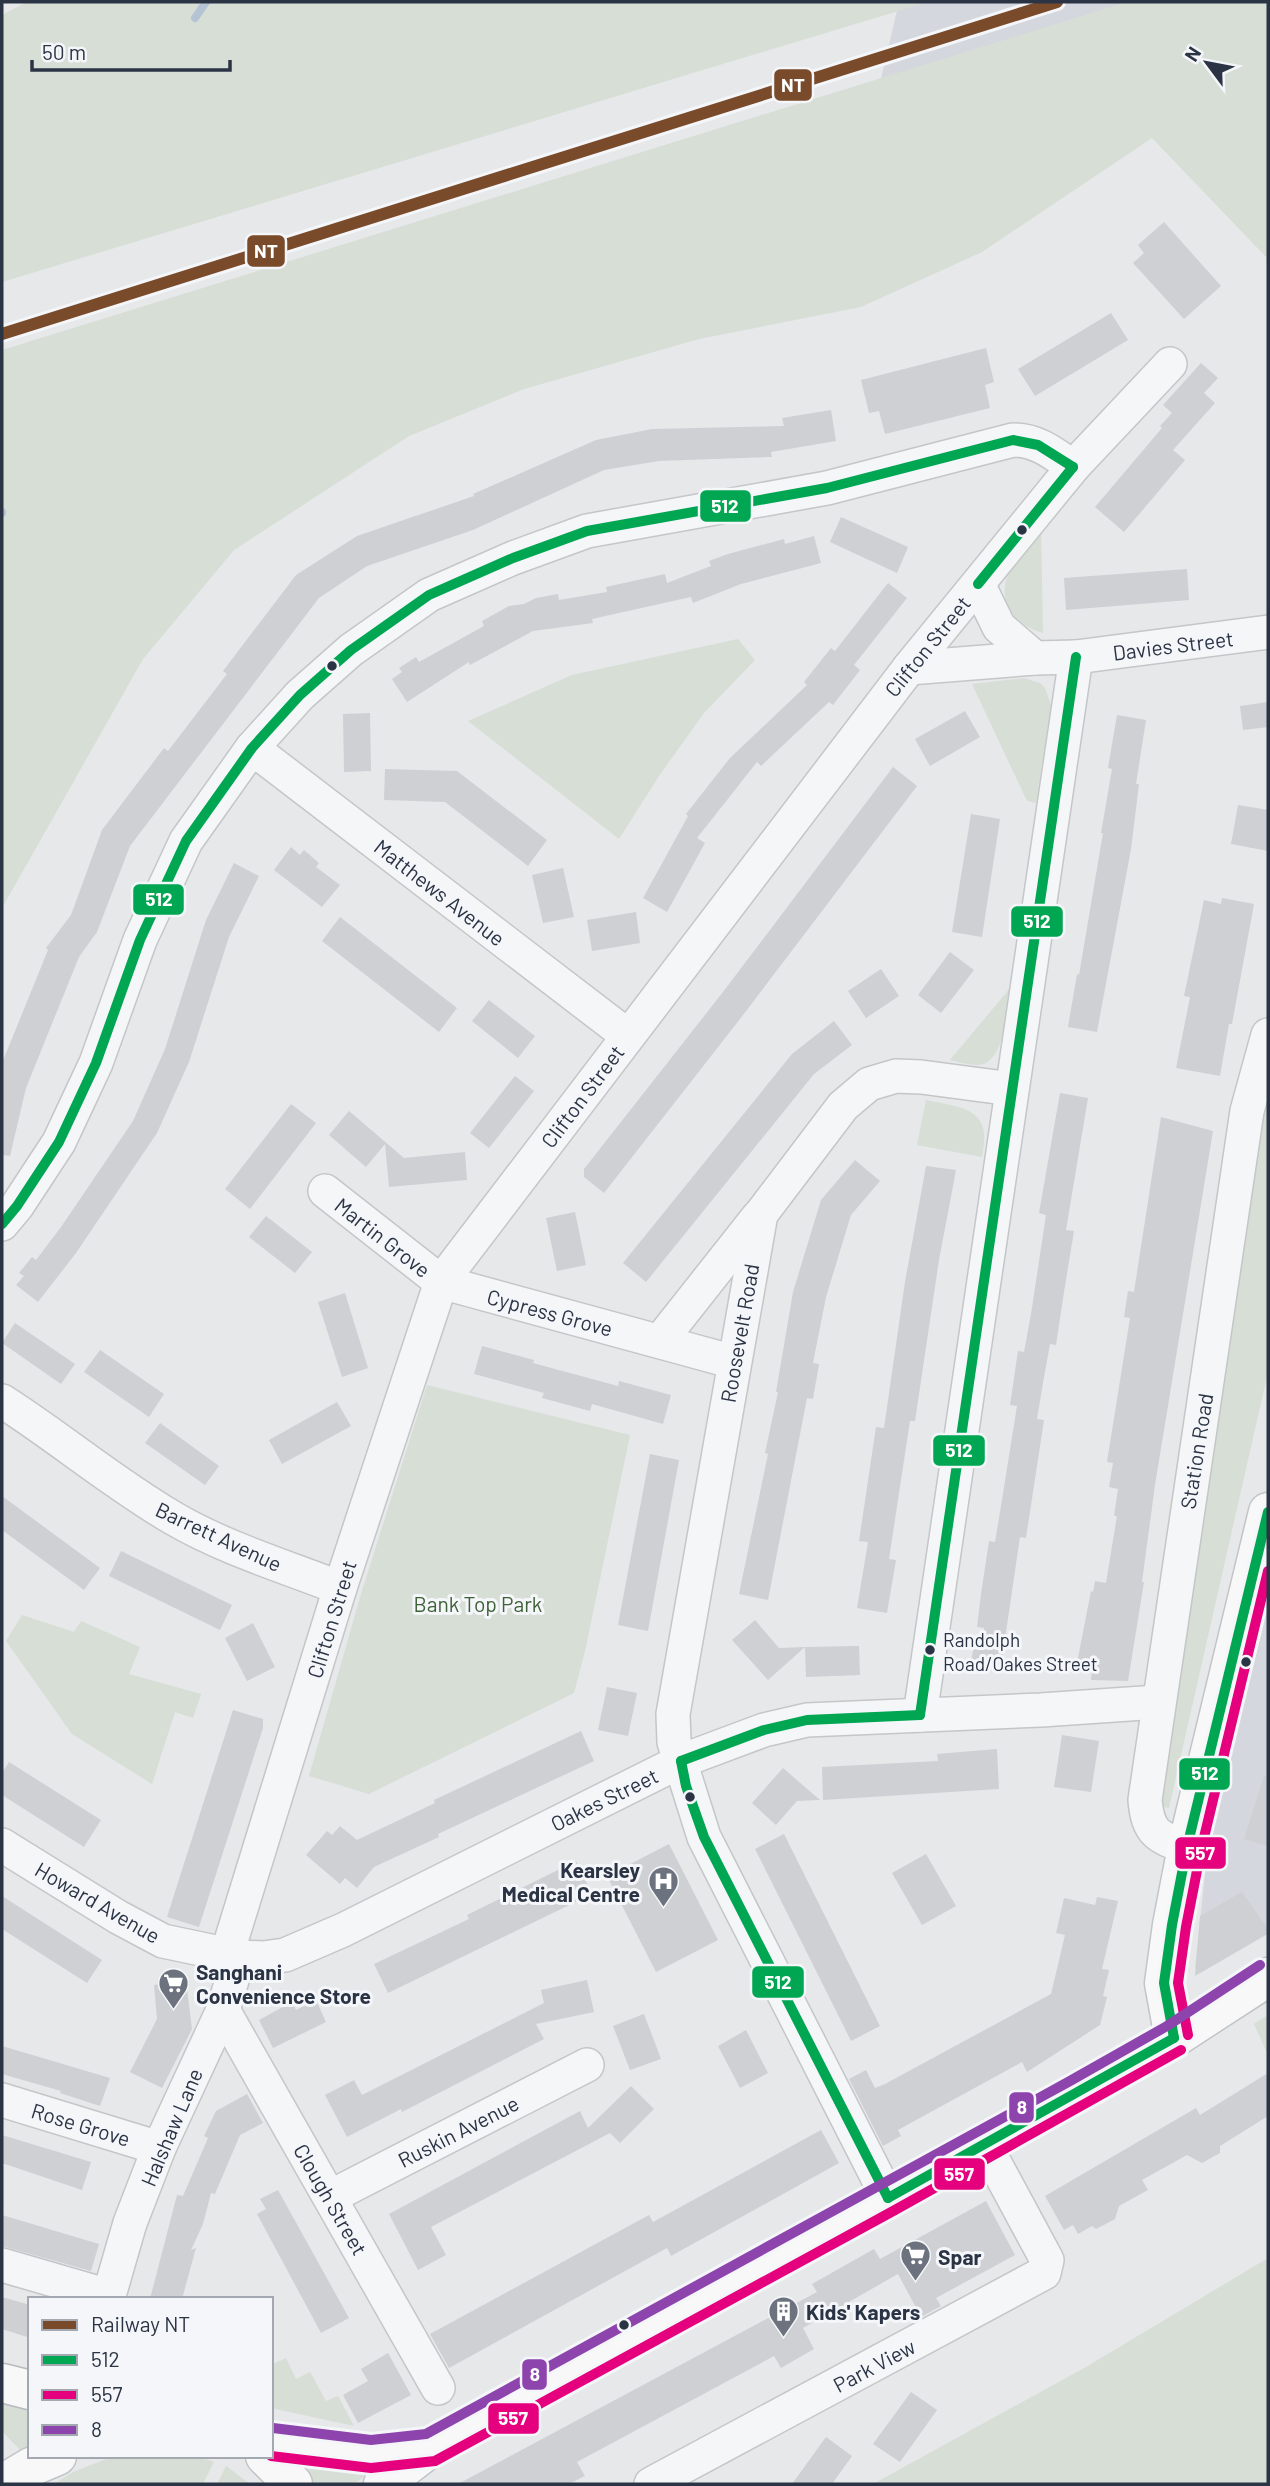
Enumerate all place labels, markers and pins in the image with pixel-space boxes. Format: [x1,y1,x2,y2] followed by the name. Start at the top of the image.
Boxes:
[1015,523,1029,537] unlabelled marker
[325,659,339,673] unlabelled marker
[943,1628,1098,1675] place label: Randolph Road/Oakes Street
[923,1643,937,1657] marker: Randolph Road/Oakes Street
[1239,1655,1253,1669] unlabelled marker
[683,1790,697,1804] unlabelled marker
[502,1857,640,1906] place label: Kearsley Medical Centre
[646,1864,680,1908] hospital icon: Kearsley Medical Centre
[196,1959,371,2008] place label: Sanghani Convenience Store
[156,1966,190,2010] supermarket icon: Sanghani Convenience Store
[898,2239,932,2283] supermarket icon: Spar
[938,2244,982,2269] place label: Spar
[766,2294,800,2338] building icon: Kids' Kapers
[806,2299,920,2324] place label: Kids' Kapers
[617,2318,631,2332] unlabelled marker

